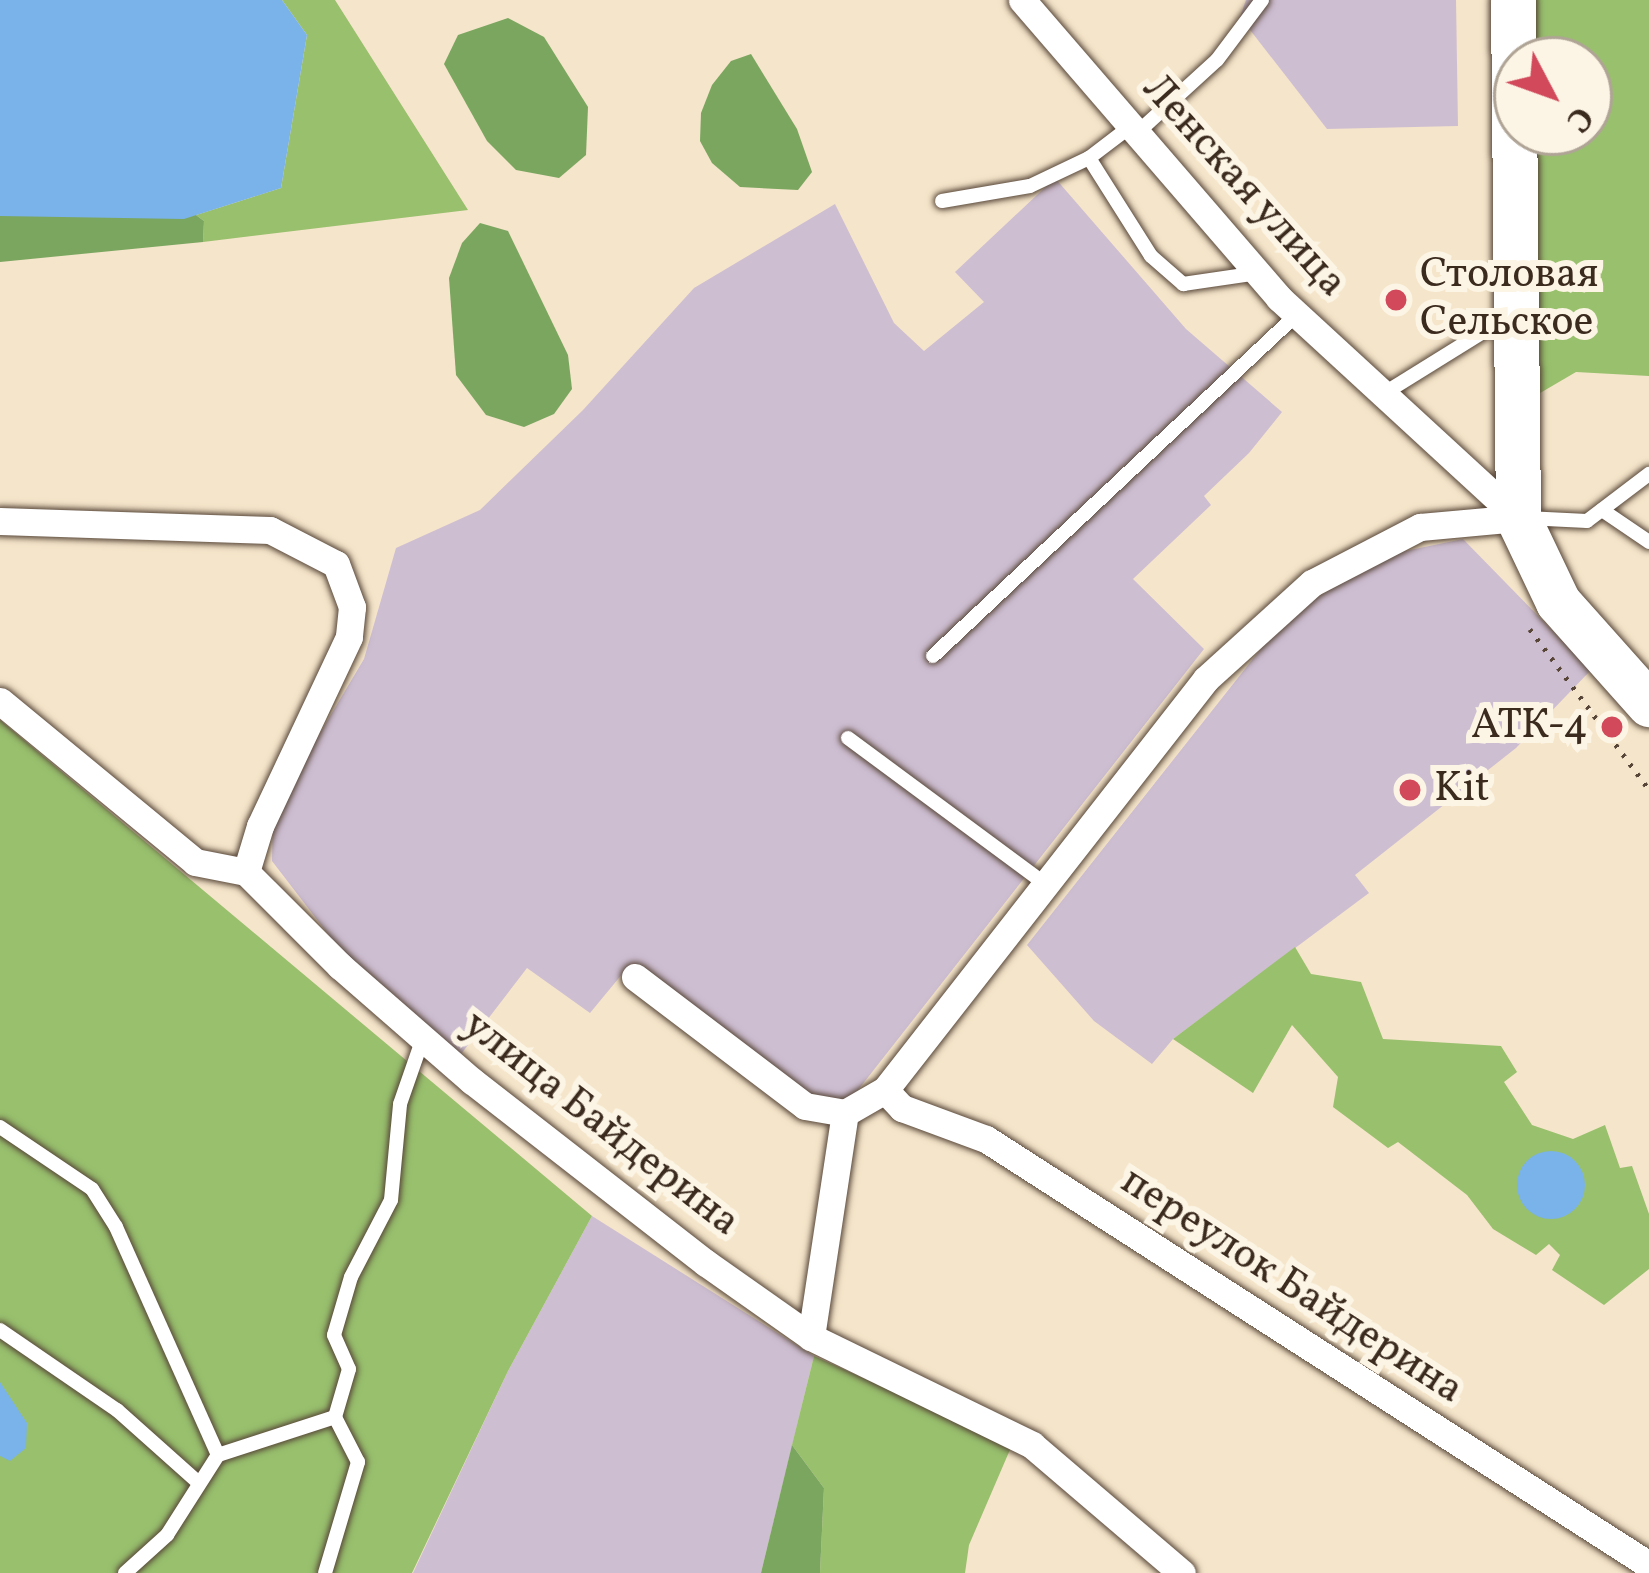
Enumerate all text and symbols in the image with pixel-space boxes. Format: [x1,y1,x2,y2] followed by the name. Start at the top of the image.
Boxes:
[1493,36,1613,156] north arrow
[1130,65,1356,309] street label: Ленская улица
[1554,95,1602,141] text: С
[1420,251,1599,350] place label: Столовая Сельское
[1383,287,1409,313] marker: Столовая Сельское
[1471,702,1588,752] place label: АТК-4
[1599,714,1625,740] marker: АТК-4
[1434,765,1490,815] place label: Kit
[1397,777,1423,803] marker: Kit
[452,1001,748,1249] street label: улица Байдерина
[1111,1158,1471,1416] street label: переулок Байдерина

